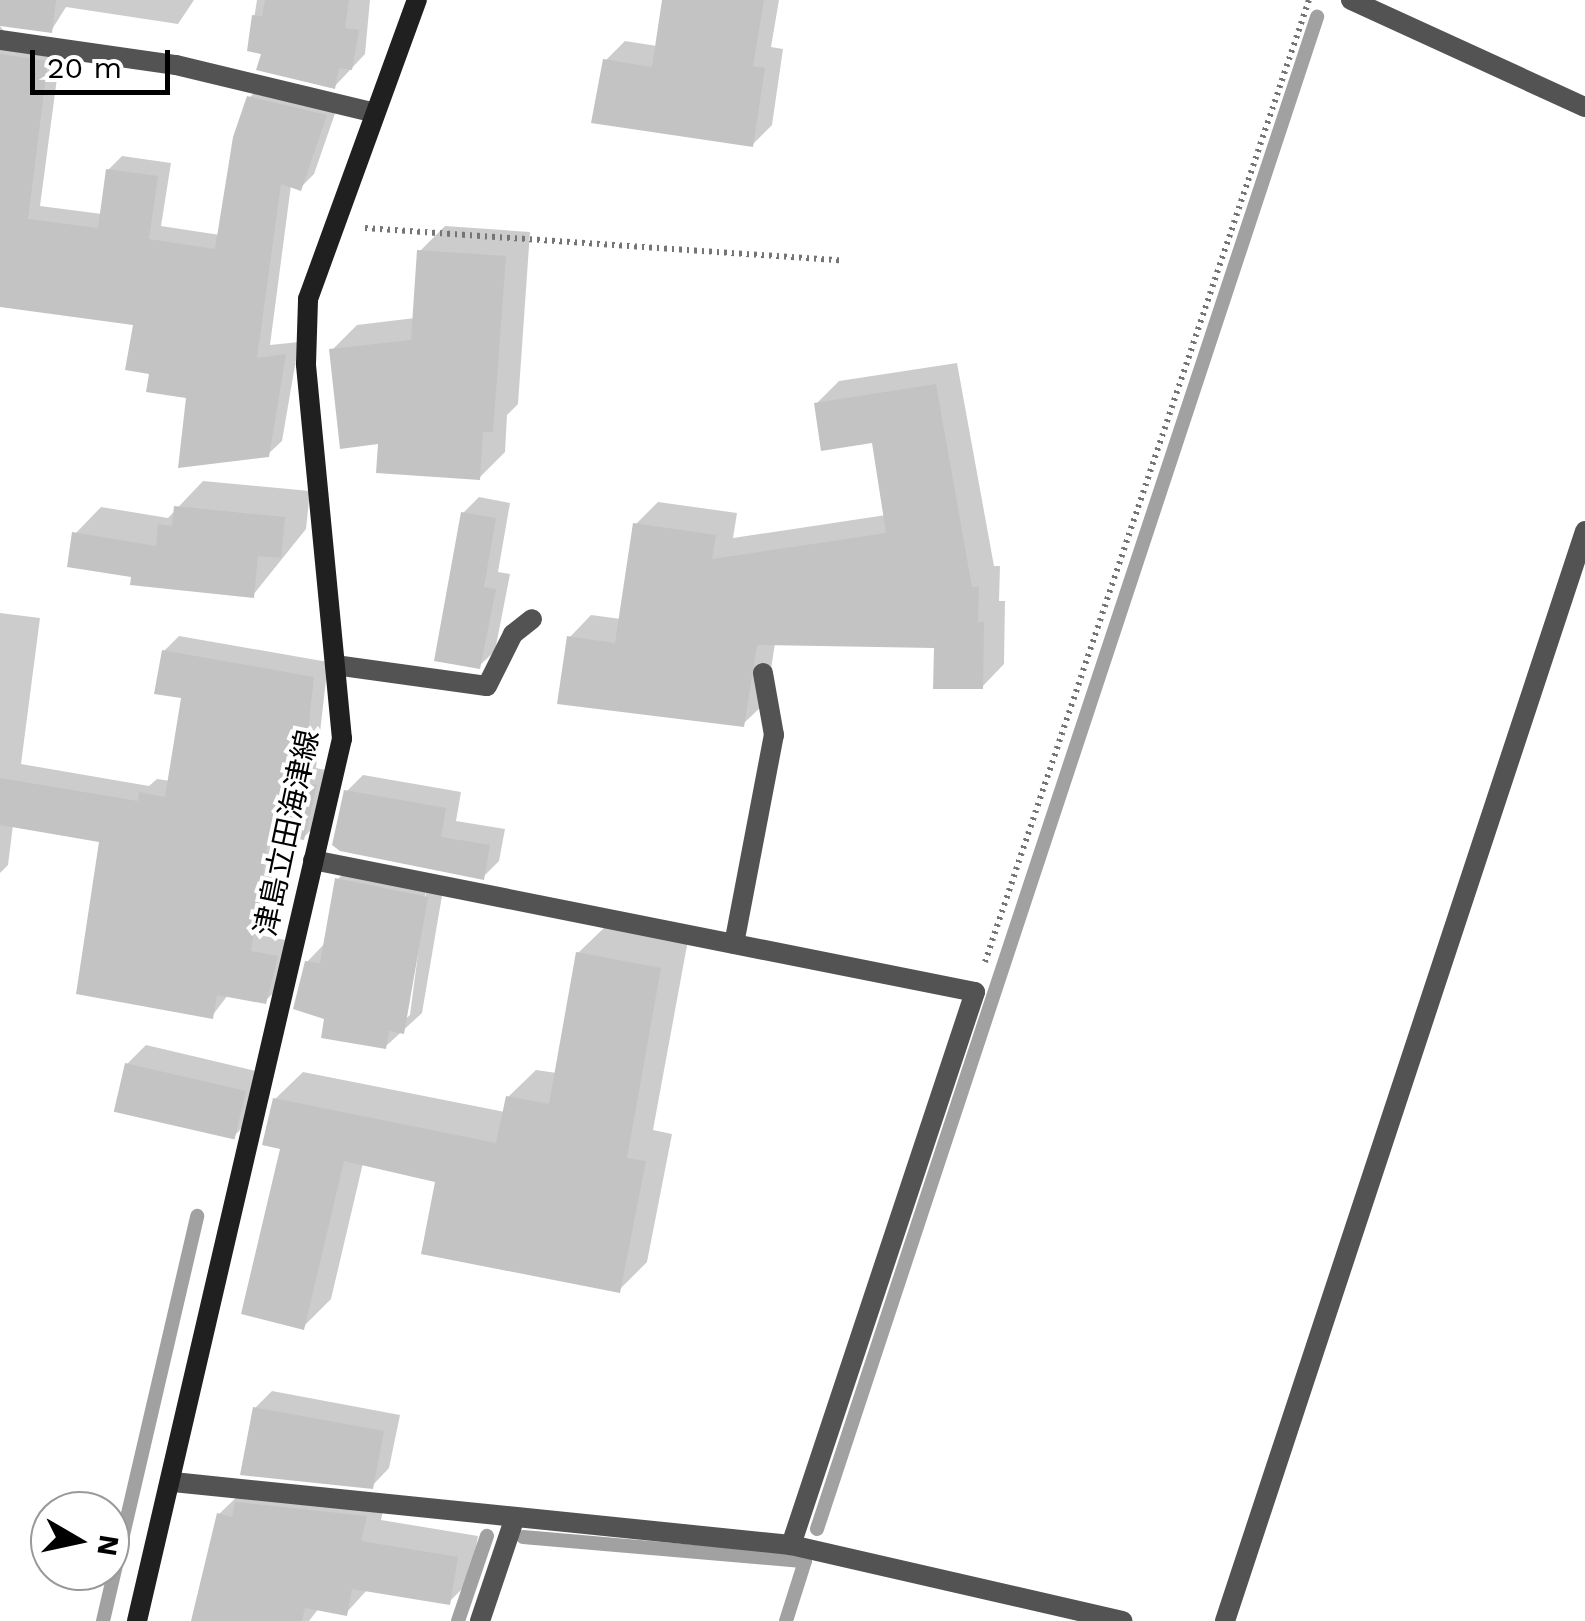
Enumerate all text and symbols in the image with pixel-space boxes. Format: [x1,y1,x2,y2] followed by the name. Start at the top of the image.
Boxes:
[35,30,175,92] scale bar
[47,50,122,85] text: 20 m
[248,727,326,939] street label: 津島立田海津線
[30,1491,130,1591] north arrow
[90,1533,126,1558] text: N

